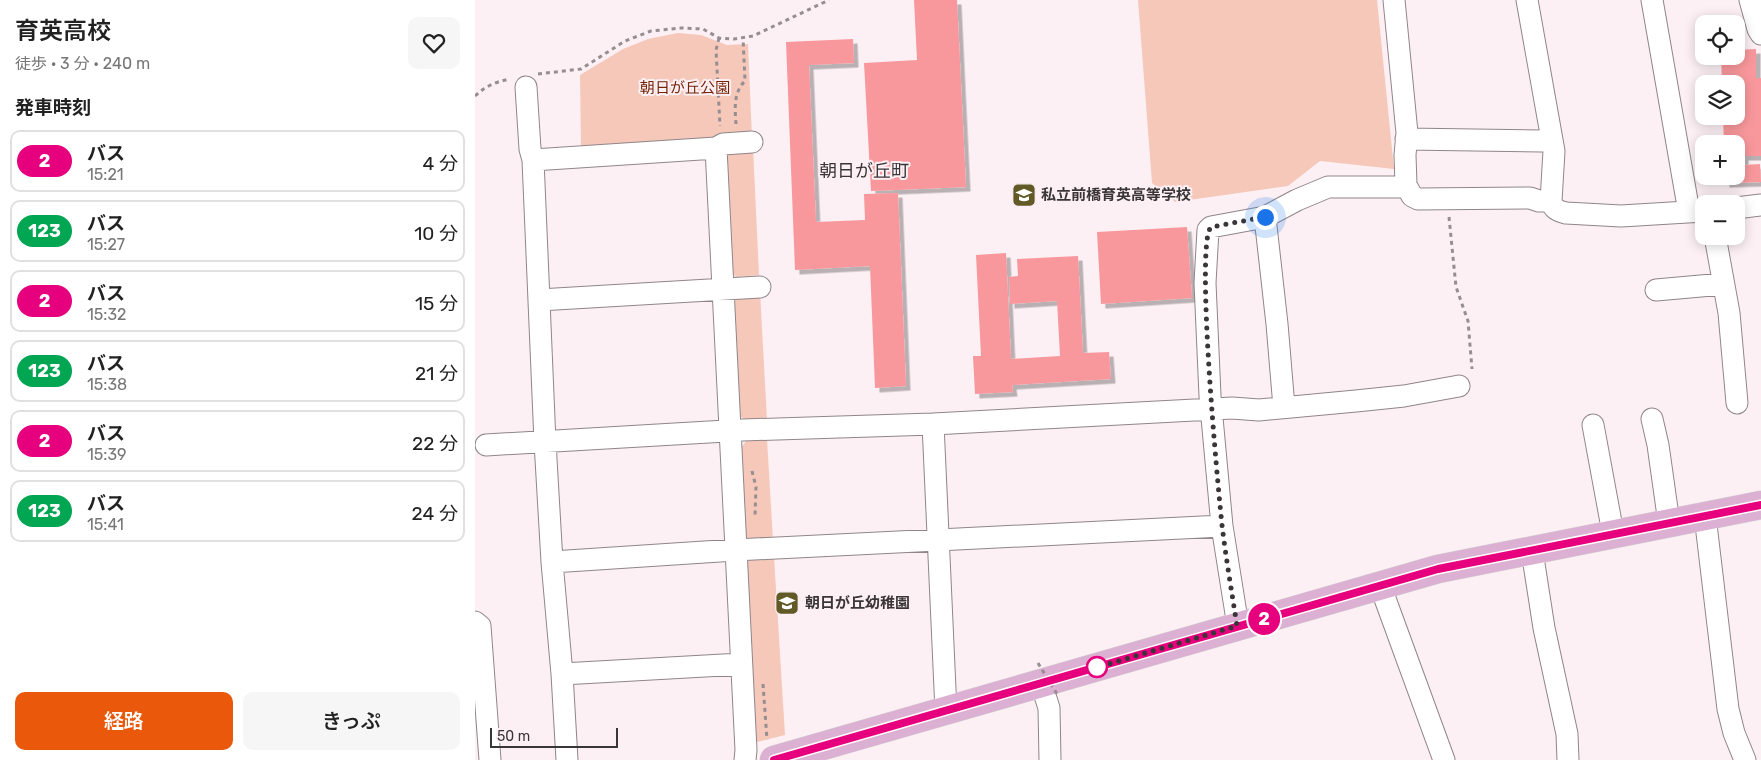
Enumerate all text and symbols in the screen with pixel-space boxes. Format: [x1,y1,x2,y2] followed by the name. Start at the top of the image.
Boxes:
[1695,15,1745,245] map controls
[1695,15,1745,65] button: locate
[15,17,111,45] text: 育英高校
[408,17,460,69] button: heart
[15,54,150,73] text: 徒歩 · 3 分 · 240 m
[1695,75,1745,125] button: layers
[640,79,730,97] park label: 朝日が丘公園
[15,96,91,119] text: 発車時刻
[1695,135,1745,185] button: +
[87,142,125,165] text: バス
[39,150,50,172] text: 2
[423,152,458,175] text: 4 分
[819,160,909,182] district label: 朝日が丘町
[87,165,124,184] text: 15:21
[1011,182,1037,208] school or university icon: 私立前橋育英高等学校
[1041,186,1191,204] place label: 私立前橋育英高等学校
[1695,195,1745,245] button: −
[1253,205,1278,230] your location
[87,212,125,235] text: バス
[28,220,61,242] text: 123
[414,222,458,245] text: 10 分
[87,235,125,254] text: 15:27
[87,282,125,305] text: バス
[39,290,50,312] text: 2
[415,292,458,315] text: 15 分
[87,305,126,324] text: 15:32
[87,352,125,375] text: バス
[28,360,61,382] text: 123
[415,362,458,385] text: 21 分
[87,375,127,394] text: 15:38
[87,422,125,445] text: バス
[39,430,50,452] text: 2
[412,432,458,455] text: 22 分
[87,445,127,464] text: 15:39
[87,492,125,515] text: バス
[28,500,61,522] text: 123
[412,502,458,525] text: 24 分
[87,515,124,534] text: 15:41
[774,590,800,616] school or university icon: 朝日が丘幼稚園
[805,594,910,612] place label: 朝日が丘幼稚園
[1248,603,1280,635] line badge: 2
[1258,608,1270,630] text: 2
[1086,656,1108,678] unlabelled marker
[15,692,233,750] button: 経路
[243,692,460,750] button: きっぷ
[490,725,617,748] scale bar
[497,728,530,745] text: 50 m

